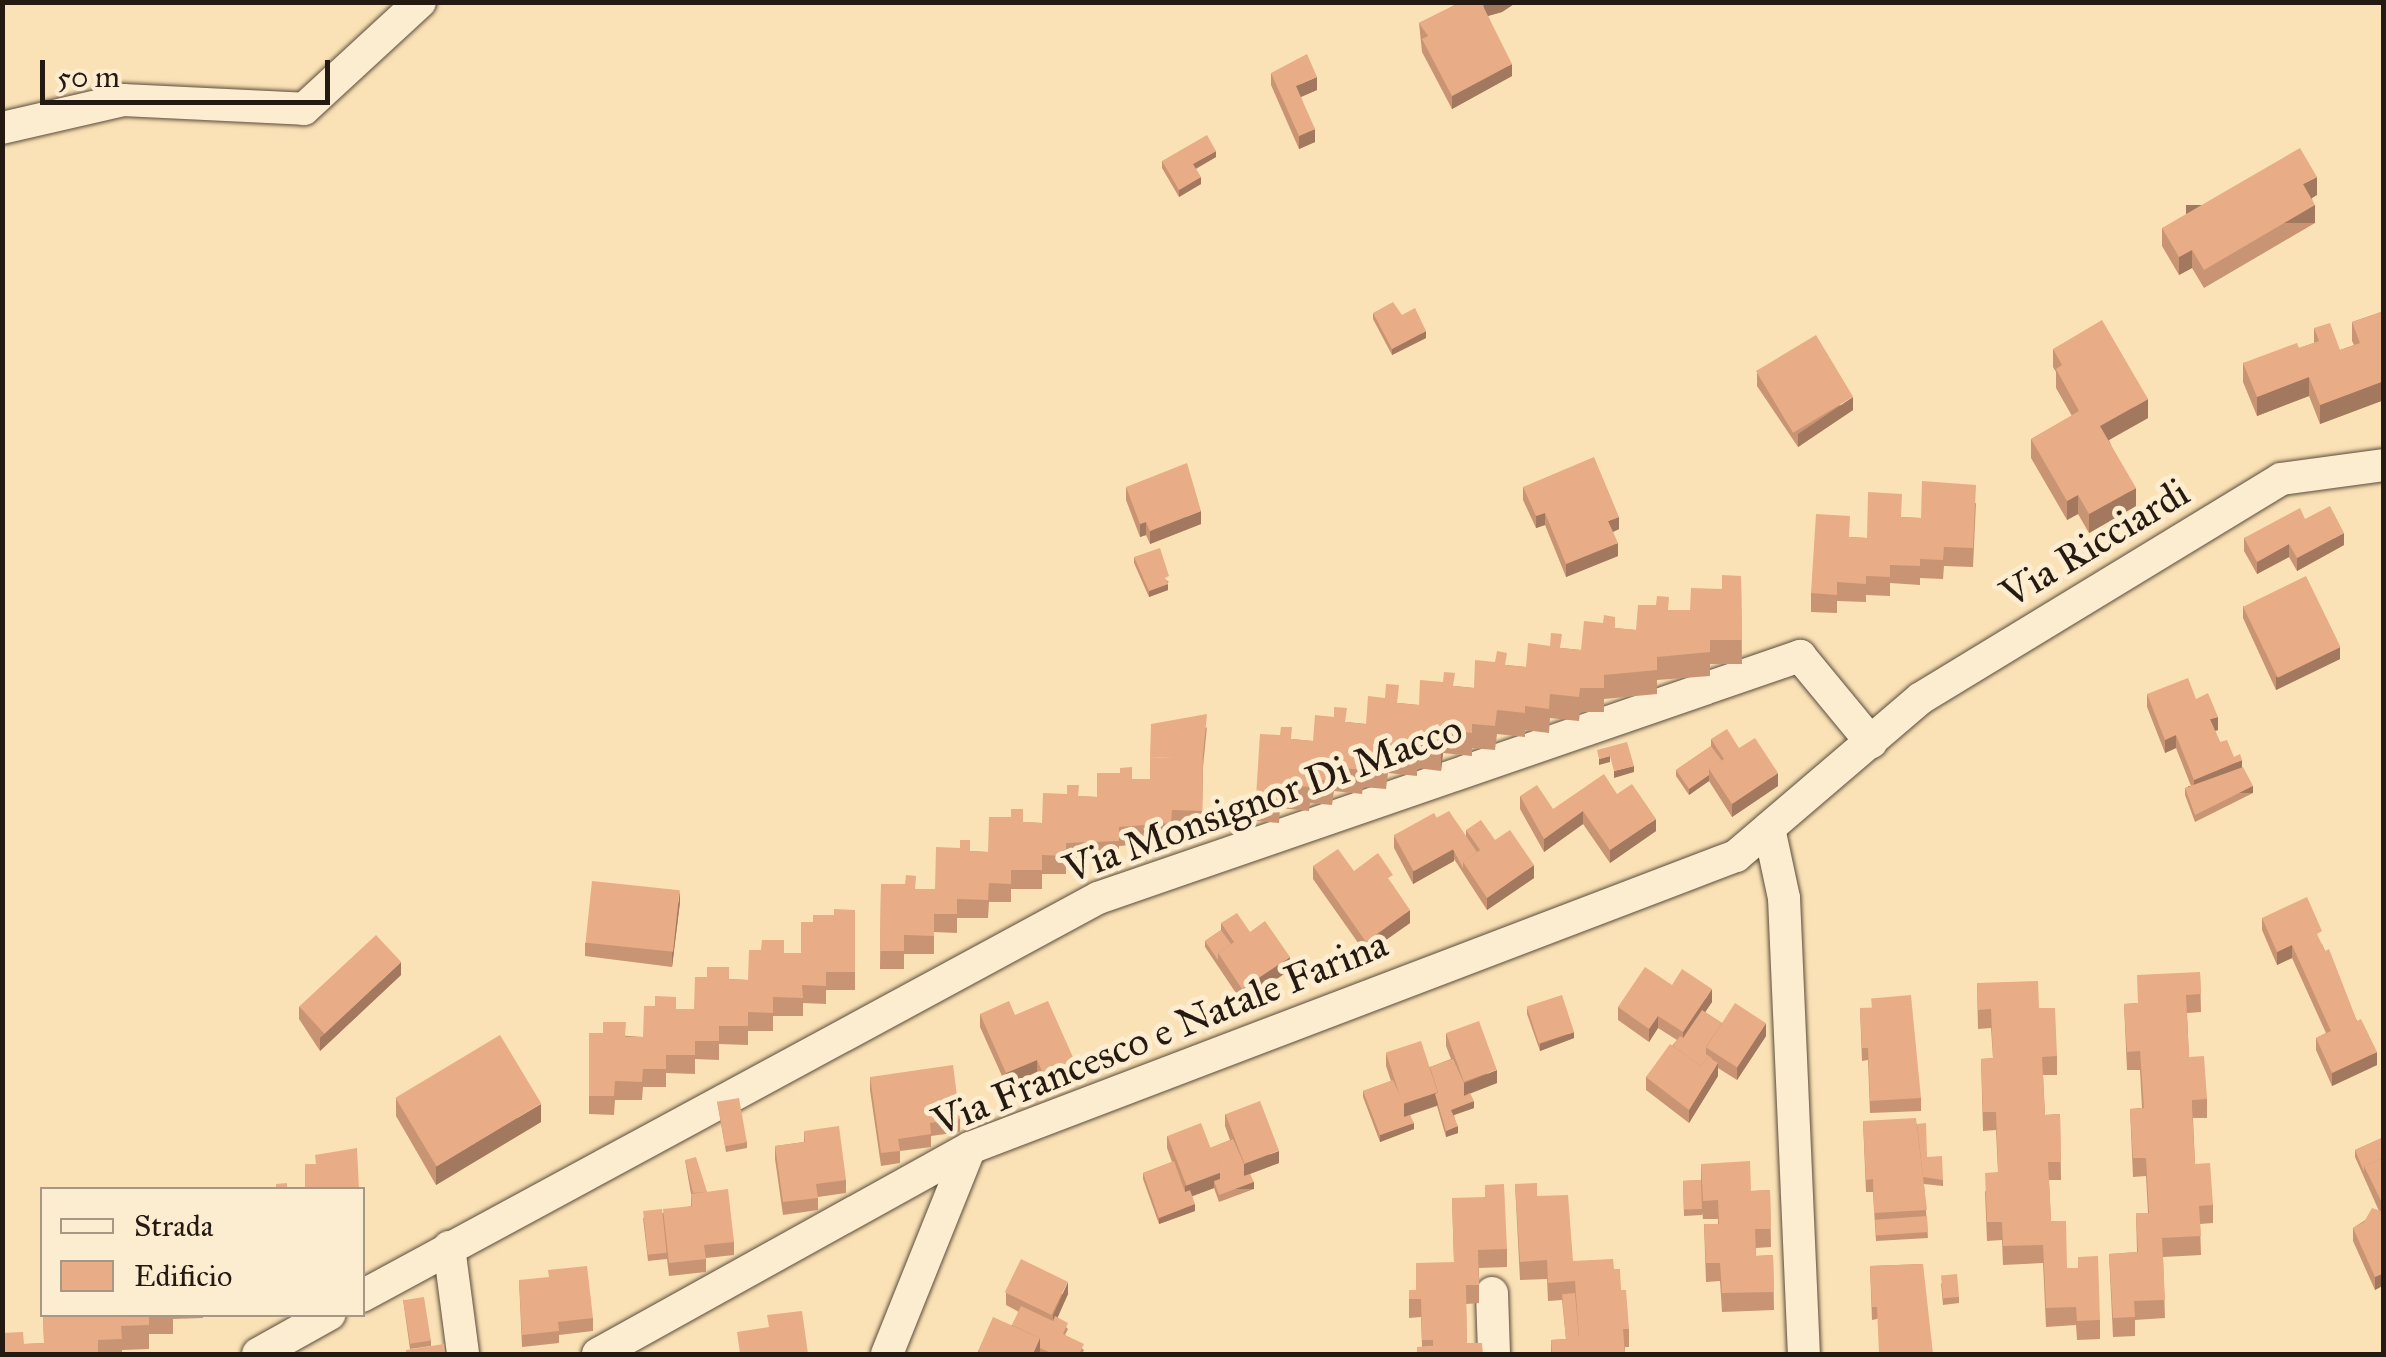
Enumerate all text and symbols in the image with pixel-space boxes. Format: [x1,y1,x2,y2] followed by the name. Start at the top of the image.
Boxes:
[45,40,335,102] scale bar
[57,59,120,95] text: 50 m
[1992,468,2198,618] street label: Via Ricciardi
[1057,705,1469,893] street label: Via Monsignor Di Macco
[926,920,1394,1146] street label: Via Francesco e Natale Farina
[40,1187,365,1317] legend
[134,1208,214,1244] text: Strada
[134,1258,232,1294] text: Edificio

